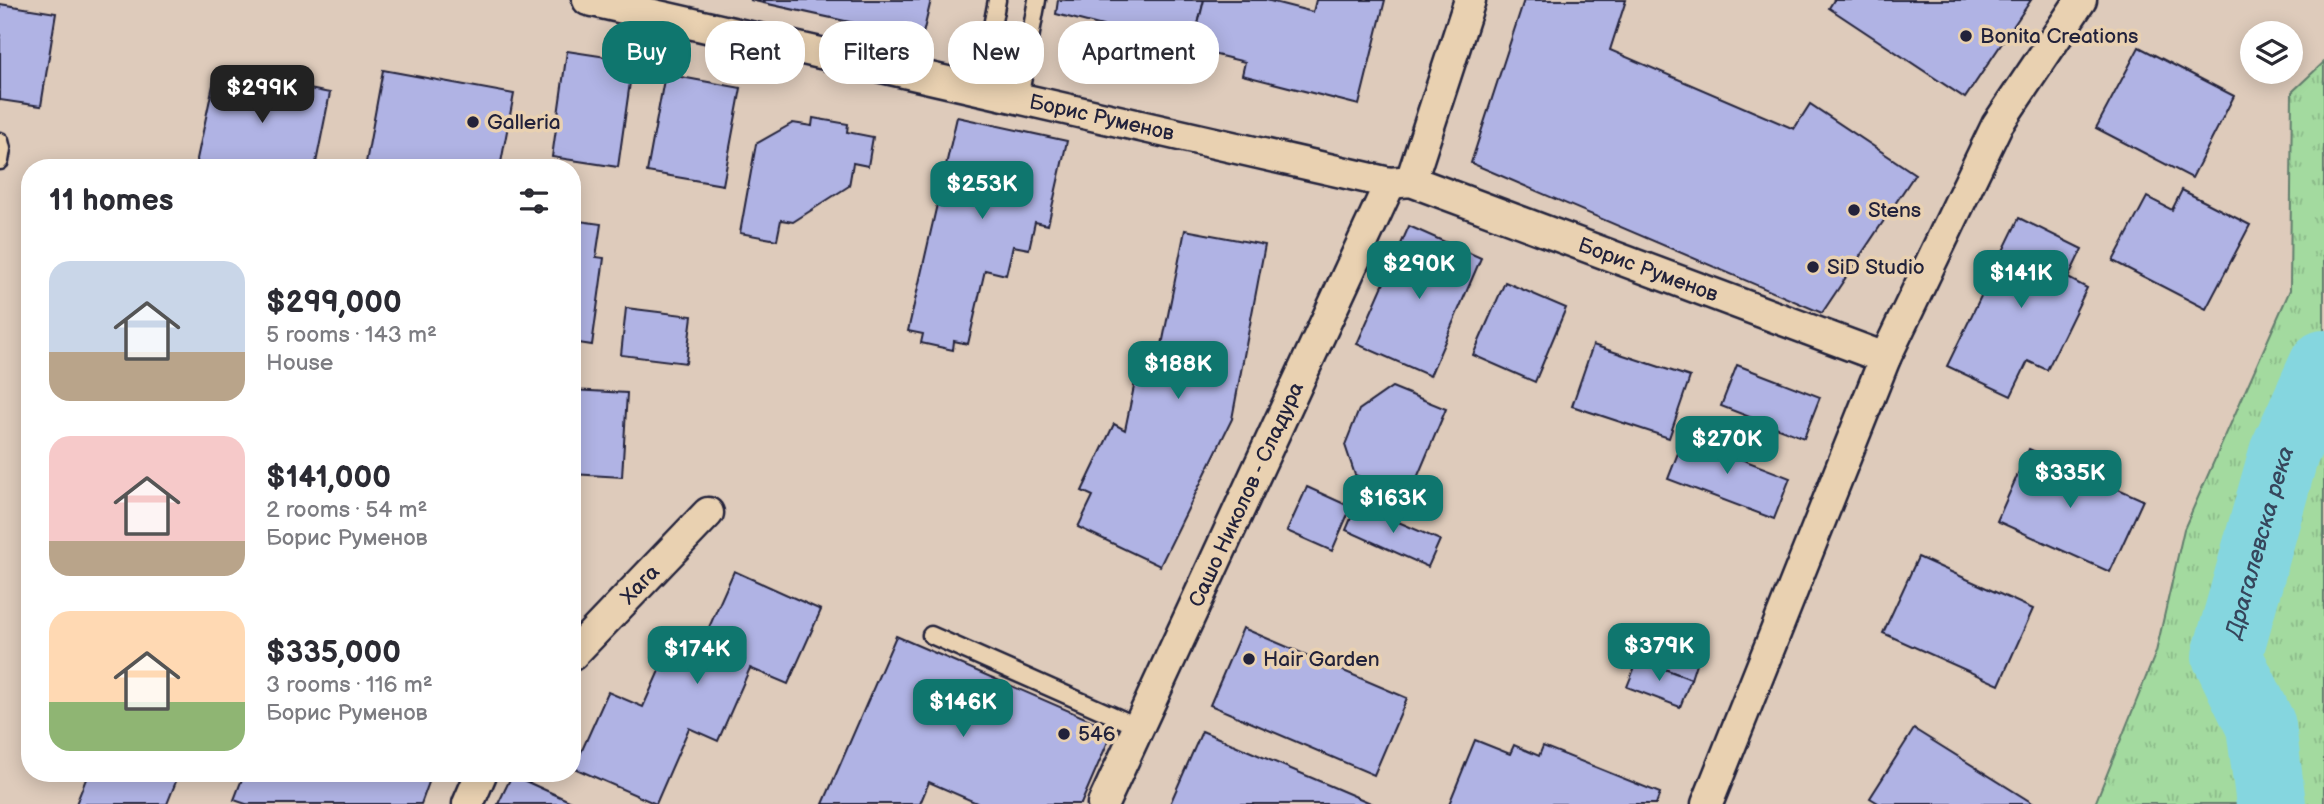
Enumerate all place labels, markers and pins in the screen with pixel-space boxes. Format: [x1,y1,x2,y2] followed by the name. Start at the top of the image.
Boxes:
[1980,24,2138,49] place label: Bonita Creations
[1958,28,1974,44] marker: Bonita Creations
[213,66,311,125] pin: $299K
[487,110,561,135] place label: Galleria
[465,114,481,130] marker: Galleria
[933,162,1031,221] pin: $253K
[1868,198,1921,223] place label: Stens
[1846,202,1862,218] marker: Stens
[1370,242,1468,301] pin: $290K
[1972,250,2070,310] pin: $141K
[1827,255,1925,280] place label: SiD Studio
[1805,259,1821,275] marker: SiD Studio
[1129,342,1227,401] pin: $188K
[1678,416,1776,476] pin: $270K
[2021,450,2119,510] pin: $335K
[1344,476,1442,535] pin: $163K
[1610,624,1708,683] pin: $379K
[648,626,746,686] pin: $174K
[1263,647,1380,672] place label: Hair Garden
[1241,651,1257,667] marker: Hair Garden
[914,680,1012,739] pin: $146K
[1078,722,1116,747] place label: 546
[1056,726,1072,742] marker: 546

